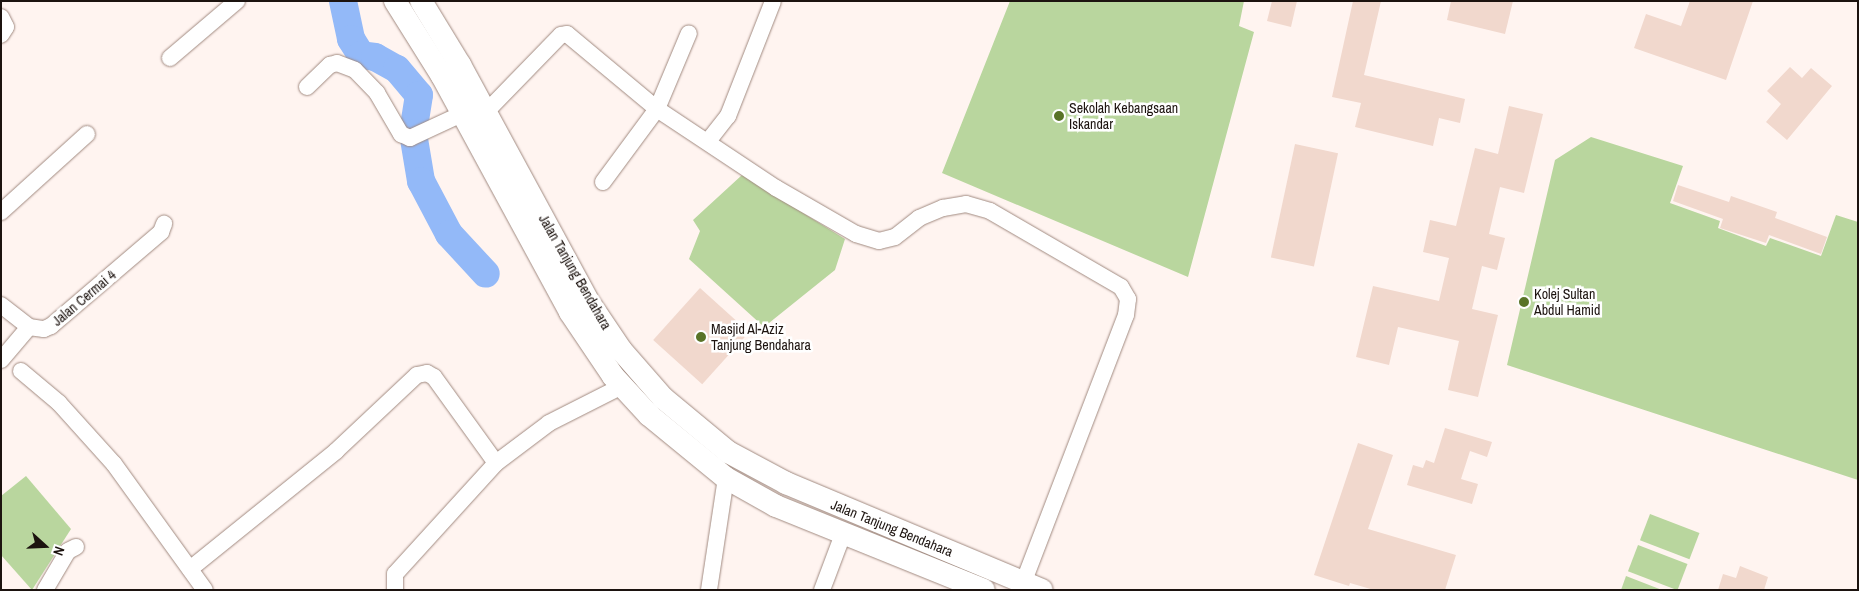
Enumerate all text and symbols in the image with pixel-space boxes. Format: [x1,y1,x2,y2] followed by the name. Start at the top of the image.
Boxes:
[1069,100,1178,132] place label: Sekolah Kebangsaan Iskandar
[1053,110,1065,122] marker: Sekolah Kebangsaan Iskandar
[535,211,615,333] street label: Jalan Tanjung Bendahara
[49,267,119,329] street label: Jalan Cermai 4
[1534,286,1600,318] place label: Kolej Sultan Abdul Hamid
[1518,296,1530,308] marker: Kolej Sultan Abdul Hamid
[711,321,811,354] place label: Masjid Al-Aziz Tanjung Bendahara
[695,331,707,343] marker: Masjid Al-Aziz Tanjung Bendahara
[828,496,956,560] street label: Jalan Tanjung Bendahara
[20,521,70,571] north arrow
[49,544,69,558] text: N

